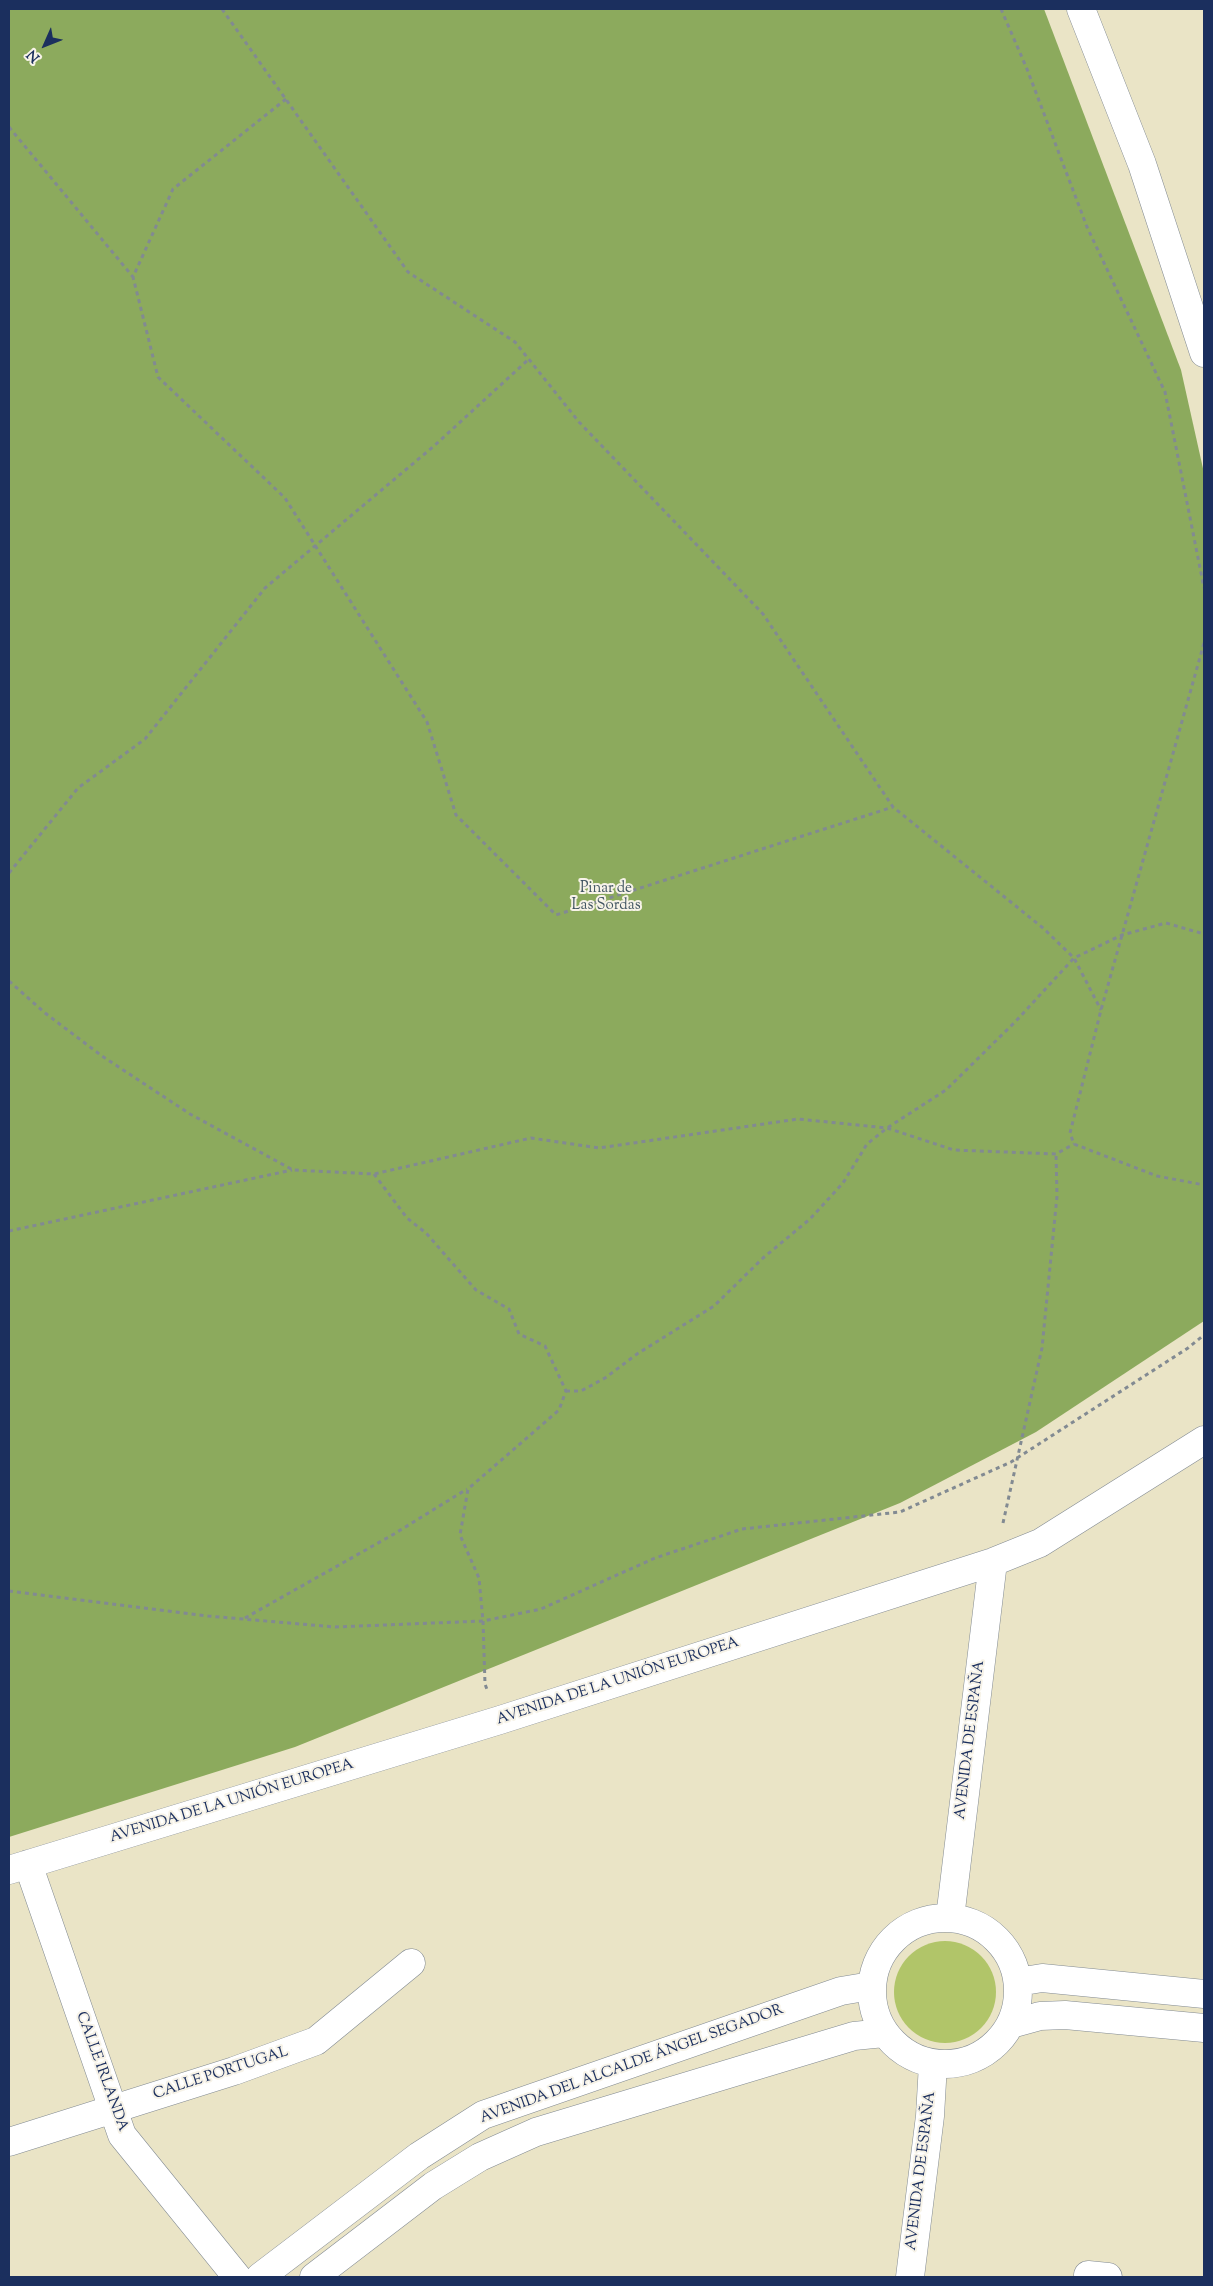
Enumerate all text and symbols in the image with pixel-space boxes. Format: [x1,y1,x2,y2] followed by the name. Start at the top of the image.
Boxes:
[20,20,70,70] north arrow
[23,44,45,66] text: N
[571,880,641,915] park label: Pinar de Las Sordas
[494,1634,742,1730] street label: AVENIDA DE LA UNIÓN EUROPEA
[952,1660,990,1820] street label: AVENIDA DE ESPAÑA
[108,1756,356,1848] street label: AVENIDA DE LA UNIÓN EUROPEA
[478,2002,786,2128] street label: AVENIDA DEL ALCALDE ÁNGEL SEGADOR
[71,2010,131,2134] street label: CALLE IRLANDA
[151,2044,291,2104] street label: CALLE PORTUGAL
[903,2091,941,2251] street label: AVENIDA DE ESPAÑA

